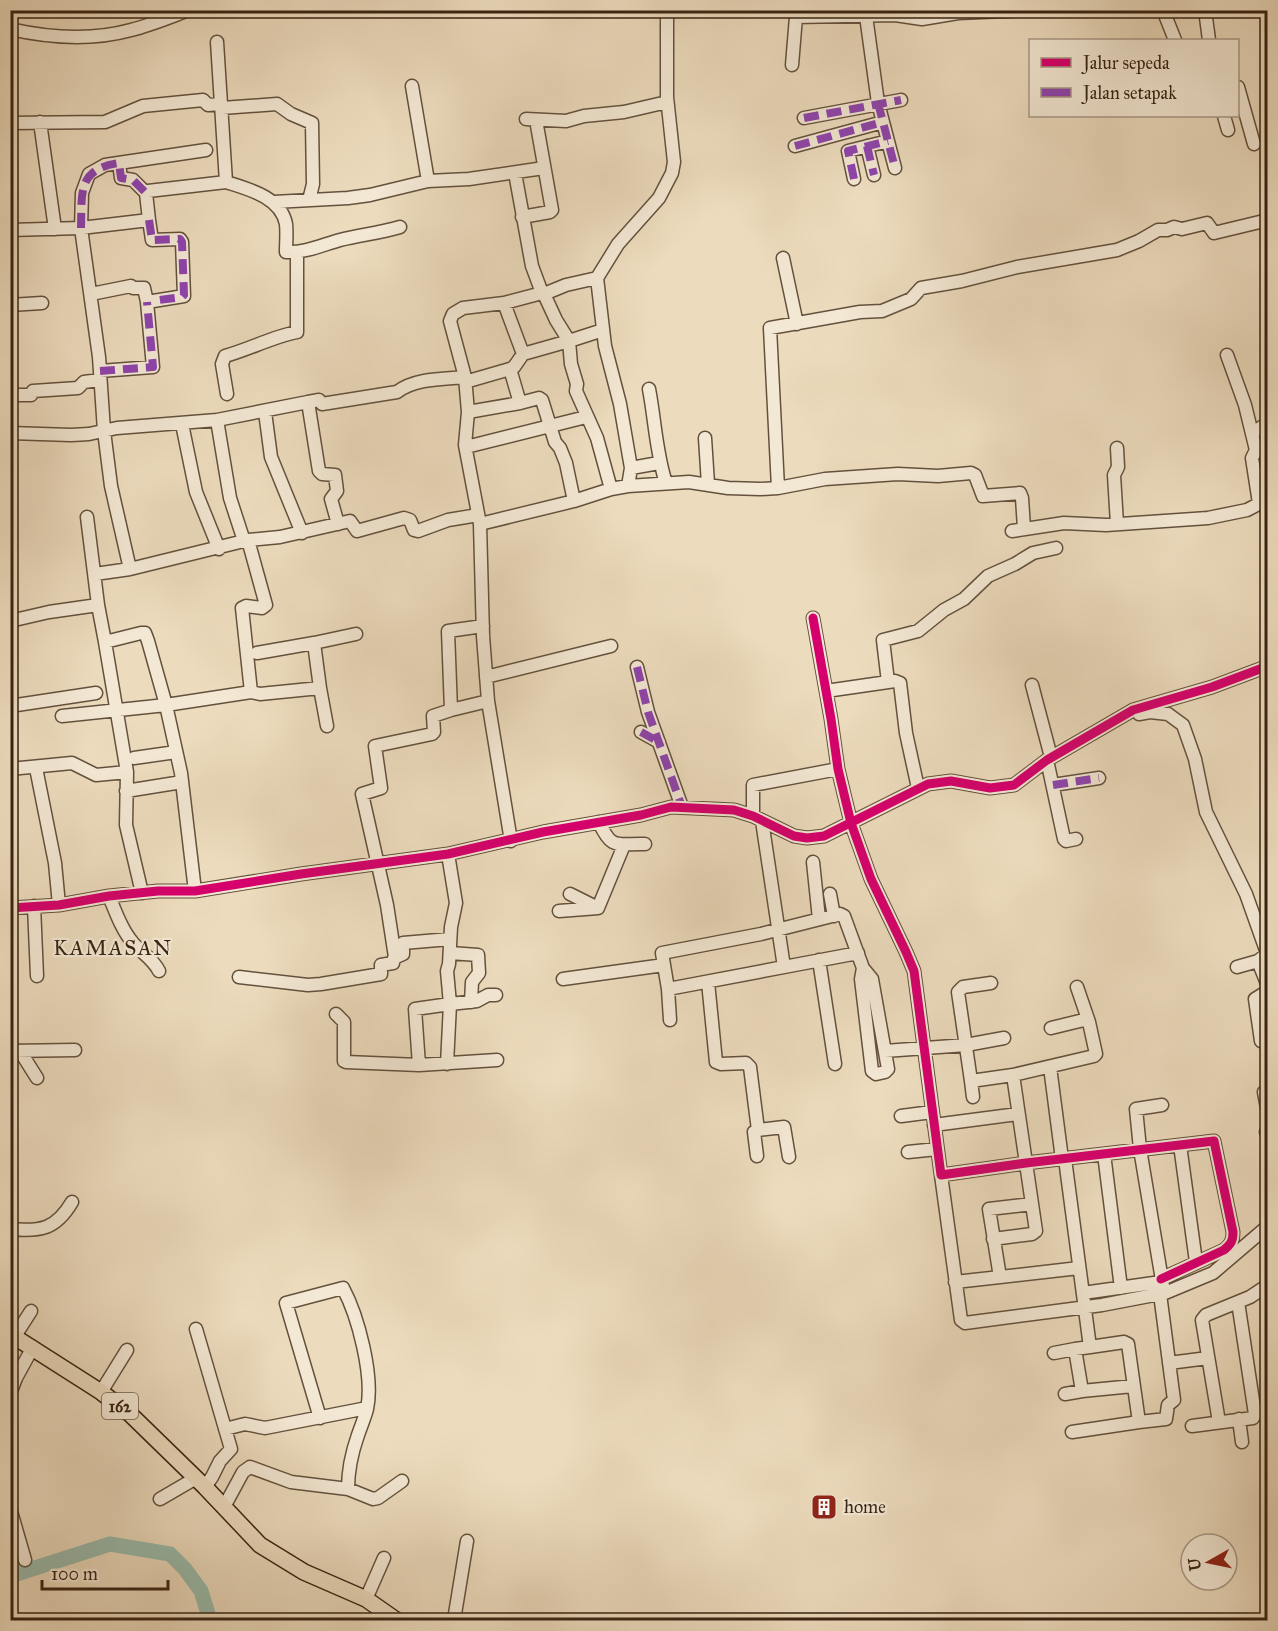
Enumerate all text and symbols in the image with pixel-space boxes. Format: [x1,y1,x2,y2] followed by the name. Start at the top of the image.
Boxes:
[1029,39,1239,117] legend
[1081,52,1170,75] text: Jalur sepeda
[1081,82,1177,105] text: Jalan setapak
[53,935,173,961] district label: KAMASAN
[102,1393,138,1419] road number: 162
[809,1492,839,1522] building icon: home
[844,1496,886,1518] place label: home
[1179,1532,1239,1592] north arrow
[42,1553,168,1591] scale bar
[1184,1556,1205,1572] text: U
[51,1563,98,1585] text: 100 m

